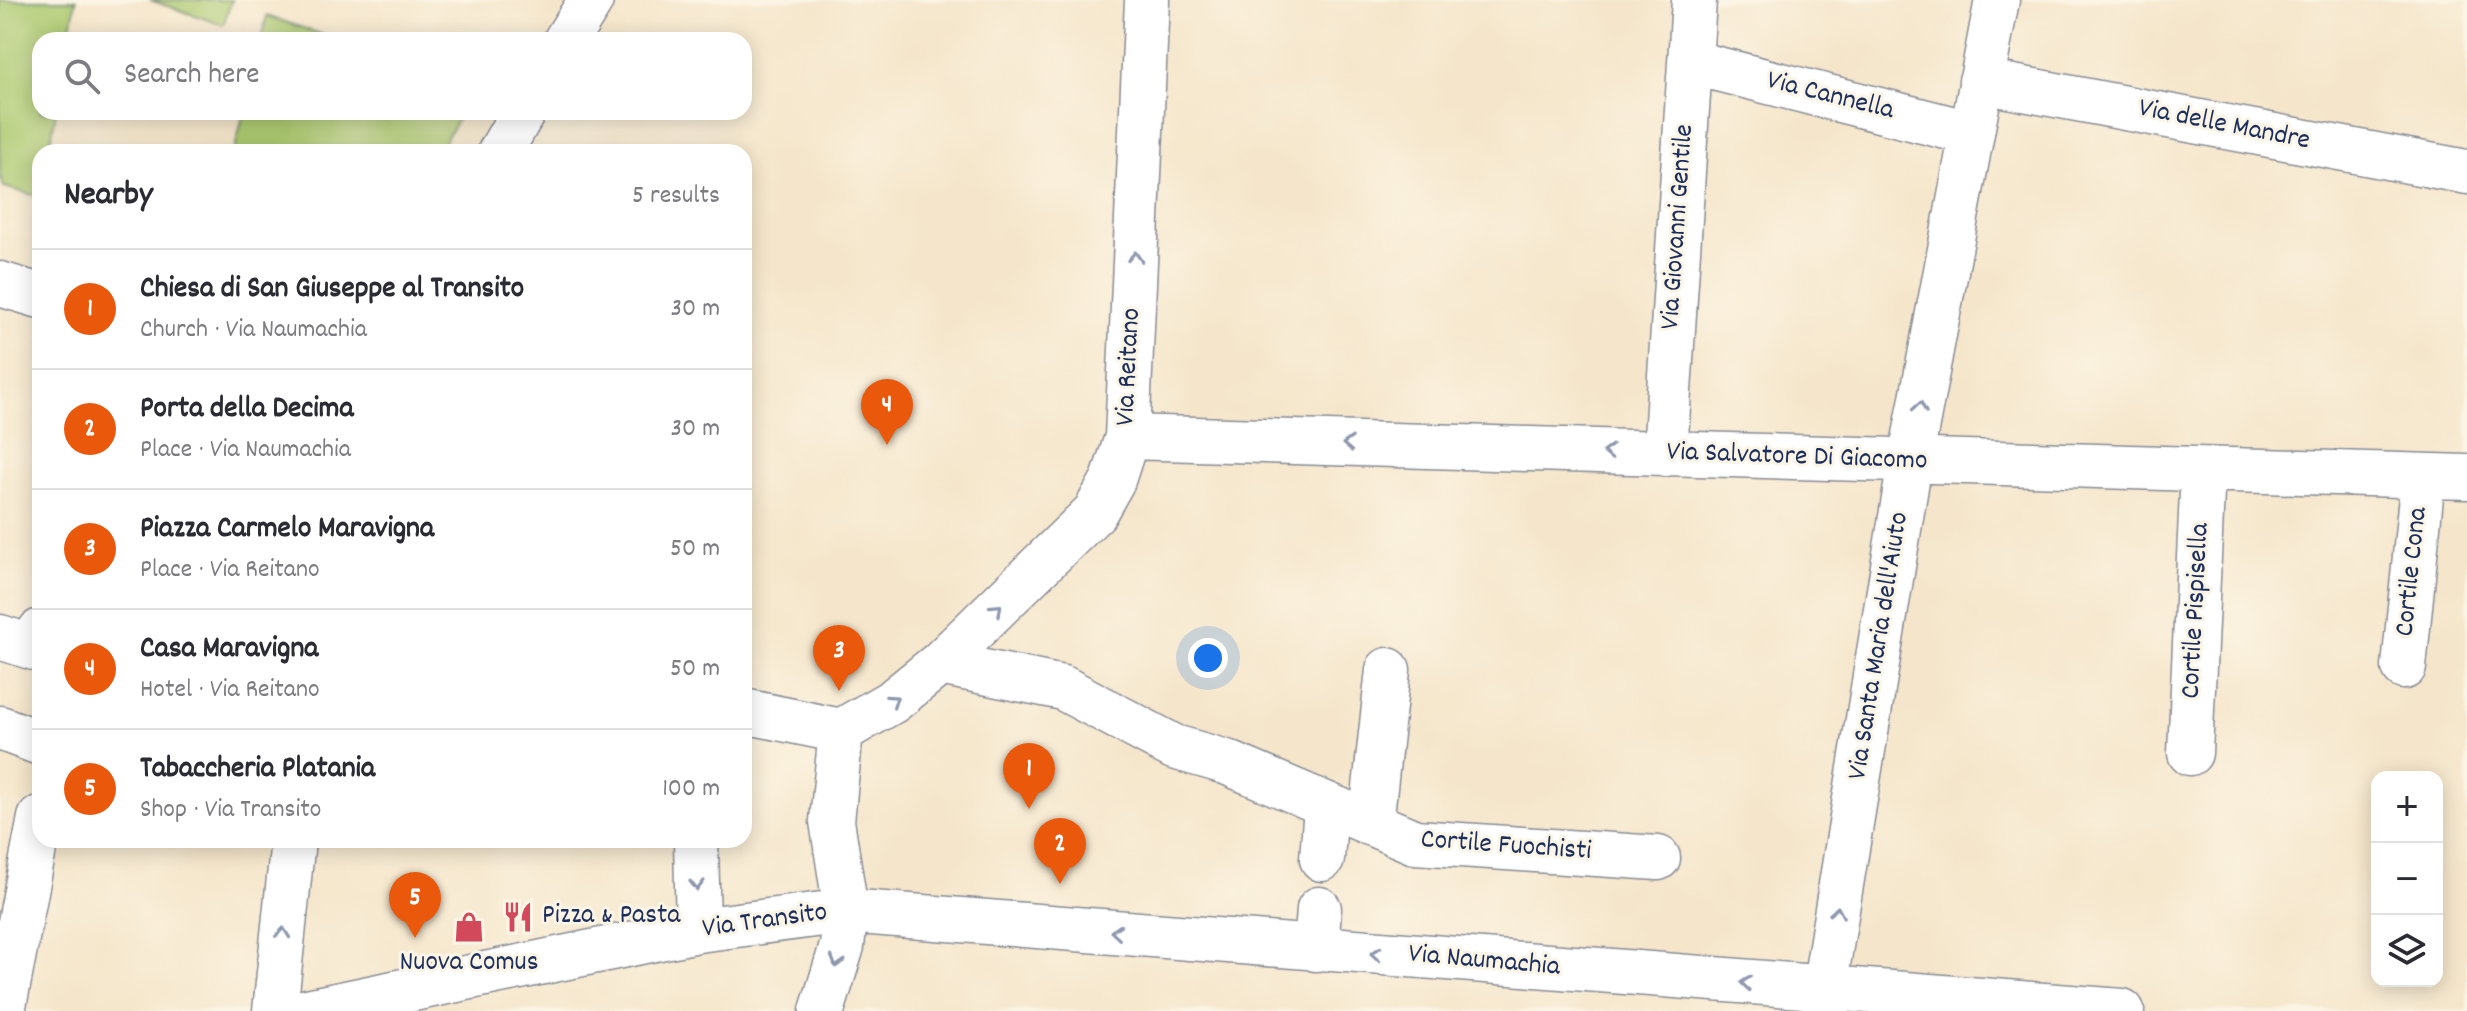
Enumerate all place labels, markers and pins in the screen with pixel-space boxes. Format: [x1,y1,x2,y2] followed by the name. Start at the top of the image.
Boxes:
[861,379,913,445] pin: 4
[813,625,865,691] pin: 3
[1003,743,1055,809] pin: 1
[1034,818,1086,884] pin: 2
[389,872,441,938] pin: 5
[542,897,681,937] place label: Pizza & Pasta
[501,900,535,934] restaurant icon: Pizza & Pasta
[452,910,486,944] shop icon: Nuova Comus
[400,944,538,984] place label: Nuova Comus

